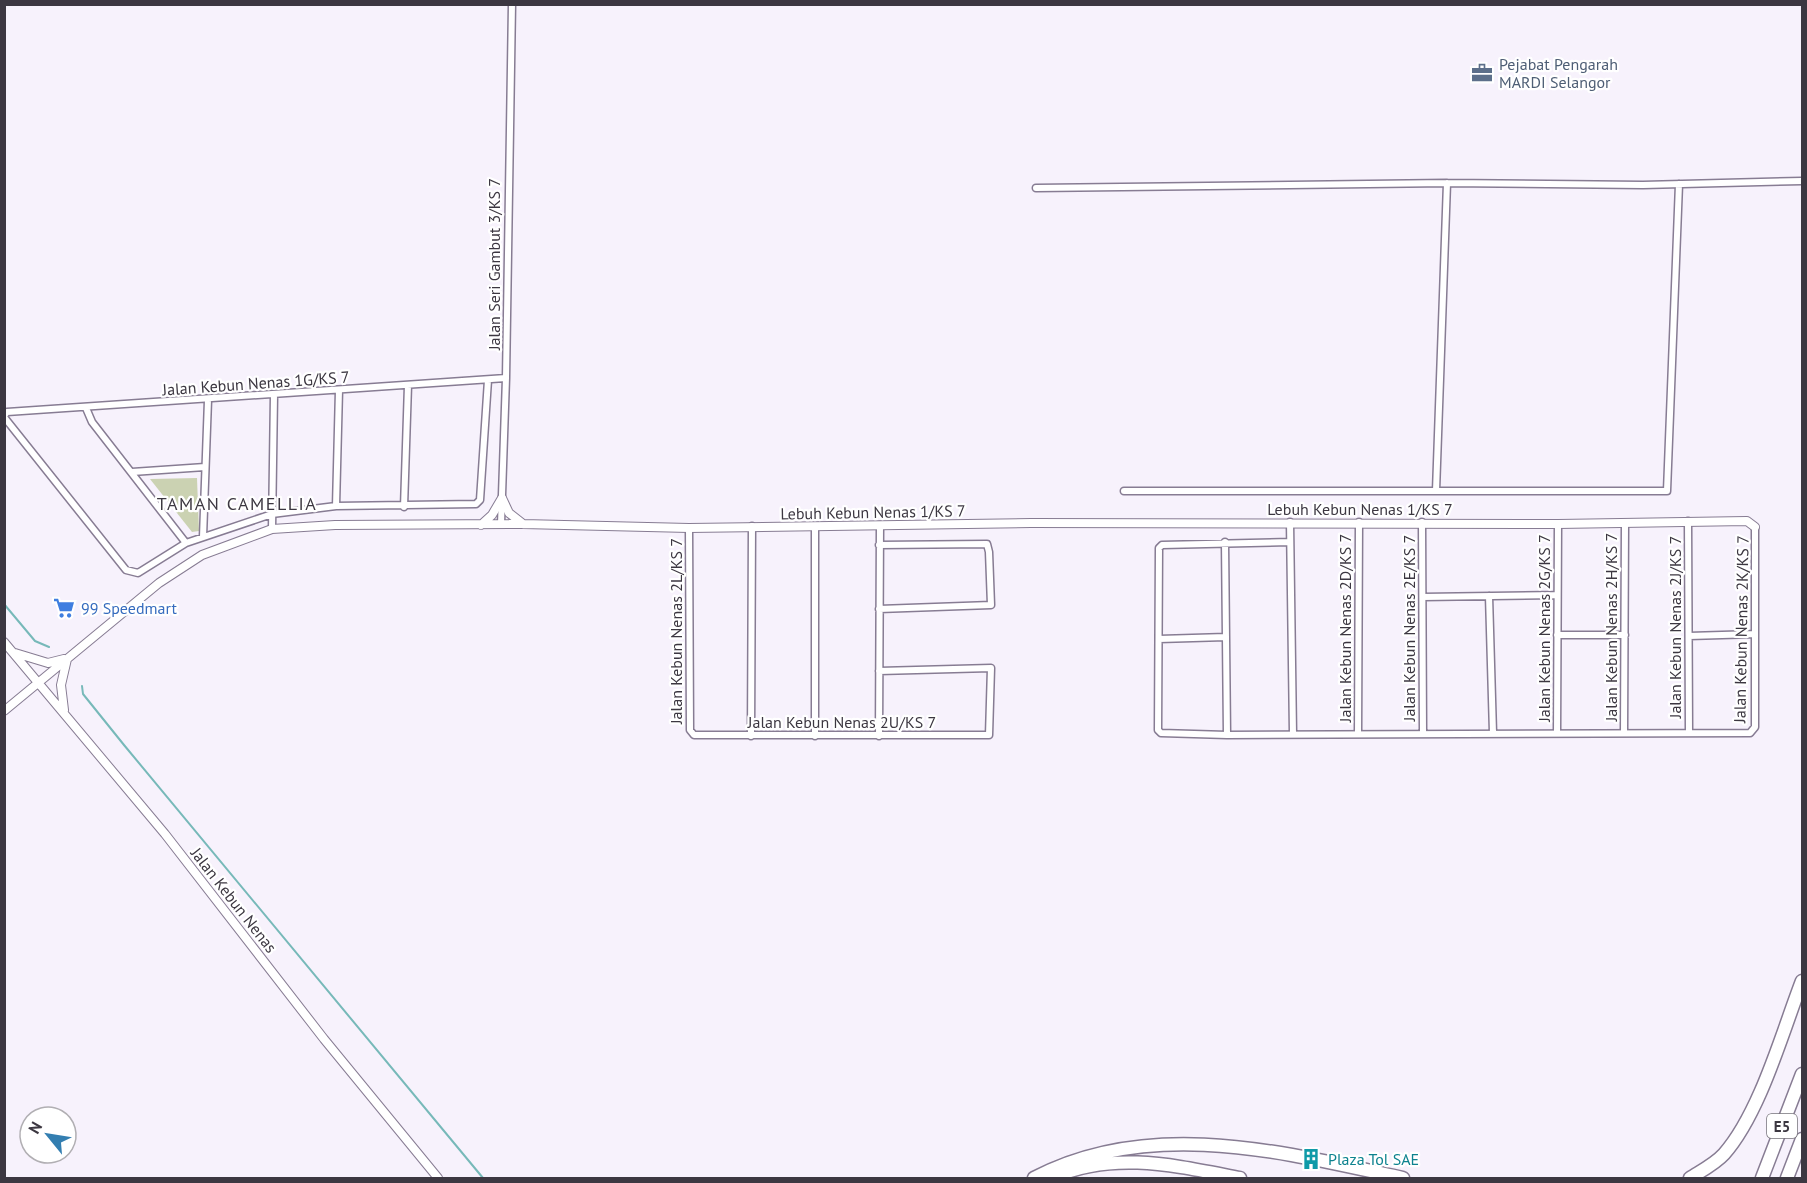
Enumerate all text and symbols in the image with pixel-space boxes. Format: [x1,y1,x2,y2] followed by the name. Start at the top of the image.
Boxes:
[1499,54,1618,92] place label: Pejabat Pengarah MARDI Selangor
[1470,61,1494,85] office icon: Pejabat Pengarah MARDI Selangor
[484,178,504,351] street label: Jalan Seri Gambut 3/KS 7
[161,366,350,400] street label: Jalan Kebun Nenas 1G/KS 7
[157,492,317,515] district label: TAMAN CAMELLIA
[1267,499,1453,519] street label: Lebuh Kebun Nenas 1/KS 7
[780,500,966,524] street label: Lebuh Kebun Nenas 1/KS 7
[1601,533,1621,722] street label: Jalan Kebun Nenas 2H/KS 7
[1335,534,1355,723] street label: Jalan Kebun Nenas 2D/KS 7
[1534,534,1554,723] street label: Jalan Kebun Nenas 2G/KS 7
[1399,535,1419,722] street label: Jalan Kebun Nenas 2E/KS 7
[1729,535,1753,724] street label: Jalan Kebun Nenas 2K/KS 7
[1665,536,1685,719] street label: Jalan Kebun Nenas 2J/KS 7
[666,538,686,725] street label: Jalan Kebun Nenas 2L/KS 7
[52,596,76,620] supermarket icon: 99 Speedmart
[81,598,177,618] place label: 99 Speedmart
[747,712,936,732] street label: Jalan Kebun Nenas 2U/KS 7
[186,843,281,957] street label: Jalan Kebun Nenas
[18,1105,78,1165] north arrow
[1767,1114,1797,1138] road number: E5
[24,1118,46,1137] text: N
[1299,1147,1323,1171] building icon: Plaza Tol SAE
[1328,1149,1419,1169] place label: Plaza Tol SAE

